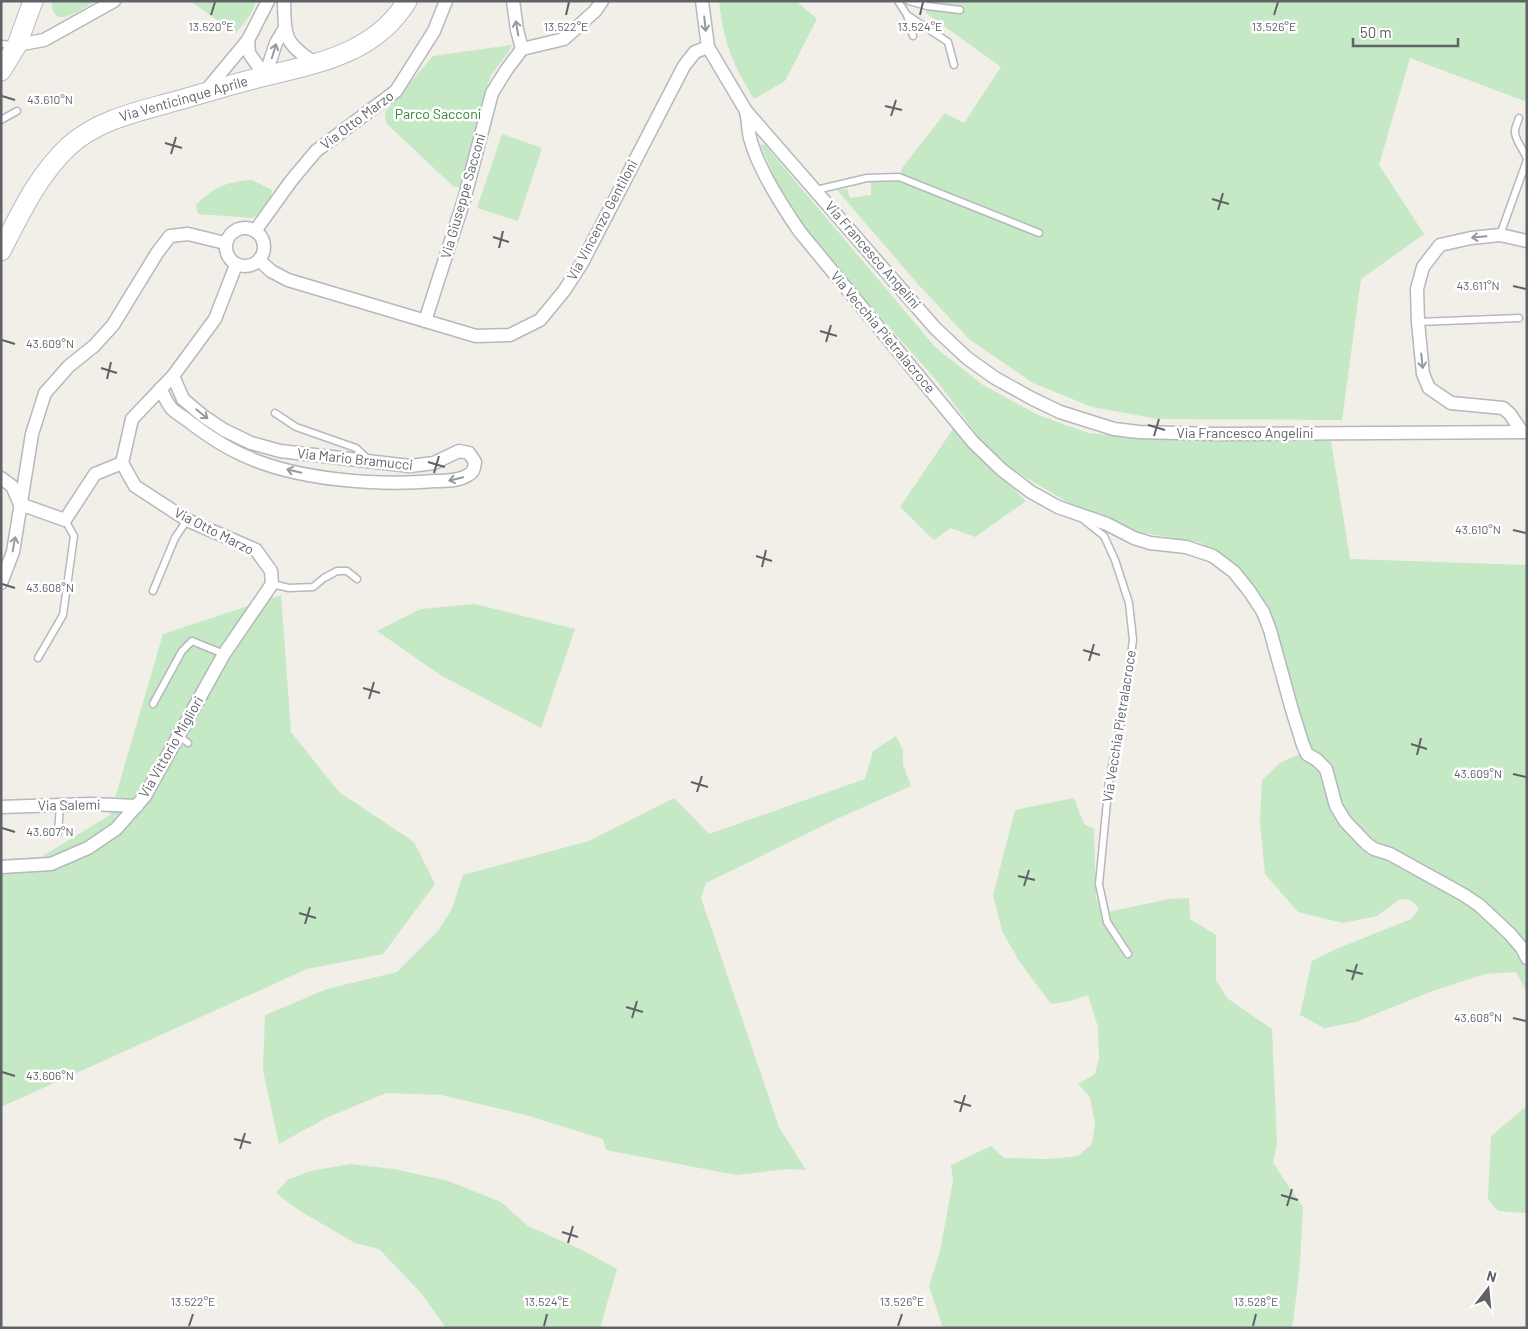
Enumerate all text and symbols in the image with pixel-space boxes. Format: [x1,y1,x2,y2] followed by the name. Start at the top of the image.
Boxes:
[1353,15,1458,47] scale bar
[700,16,710,32] one-way arrow
[189,19,233,33] text: 13.520°E
[544,19,588,33] text: 13.522°E
[898,19,942,33] text: 13.524°E
[1252,19,1296,33] text: 13.526°E
[511,21,521,37] one-way arrow
[1360,23,1392,41] text: 50 m
[269,44,279,60] one-way arrow
[117,72,250,125] street label: Via Venticinque Aprile
[317,87,397,153] street label: Via Otto Marzo
[27,92,73,106] text: 43.610°N
[395,105,481,122] park label: Parco Sacconi
[436,131,489,261] street label: Via Giuseppe Sacconi
[563,157,641,283] street label: Via Vincenzo Gentiloni
[822,197,925,312] street label: Via Francesco Angelini
[1471,232,1487,242] one-way arrow
[827,267,939,396] street label: Via Vecchia Pietralacroce
[1456,278,1500,292] text: 43.611°N
[26,336,74,350] text: 43.609°N
[1417,353,1426,369] one-way arrow
[195,409,208,420] one-way arrow
[1176,424,1314,441] street label: Via Francesco Angelini
[296,444,414,473] street label: Via Mario Bramucci
[287,466,303,475] one-way arrow
[448,474,464,484] one-way arrow
[172,503,257,558] street label: Via Otto Marzo
[1455,522,1501,536] text: 43.610°N
[9,537,19,553] one-way arrow
[26,580,74,594] text: 43.608°N
[1098,649,1139,803] street label: Via Vecchia Pietralacroce
[135,693,207,801] street label: Via Vittorio Migliori
[1454,766,1502,780] text: 43.609°N
[37,795,101,814] street label: Via Salemi
[26,824,74,838] text: 43.607°N
[1454,1010,1502,1024] text: 43.608°N
[26,1068,74,1082] text: 43.606°N
[1463,1264,1513,1314] north arrow
[1485,1267,1499,1285] text: N
[171,1294,215,1308] text: 13.522°E
[525,1294,569,1308] text: 13.524°E
[880,1294,924,1308] text: 13.526°E
[1234,1294,1278,1308] text: 13.528°E

